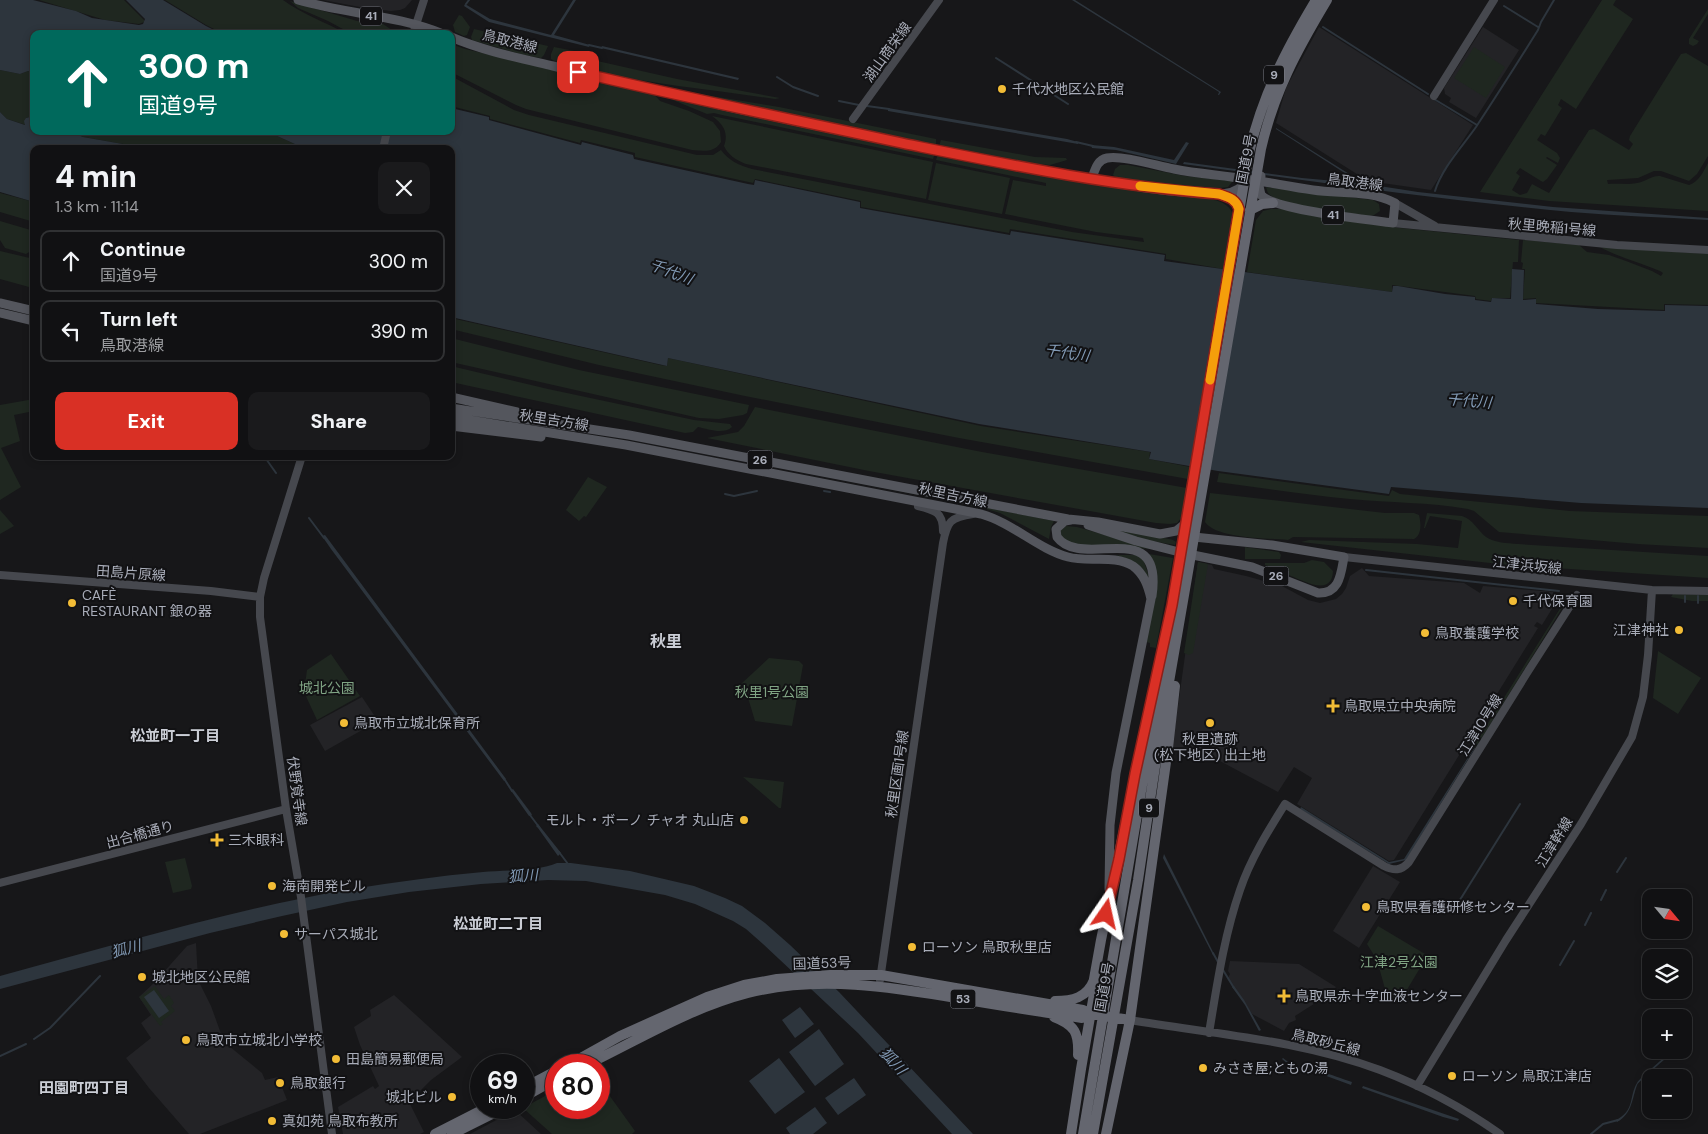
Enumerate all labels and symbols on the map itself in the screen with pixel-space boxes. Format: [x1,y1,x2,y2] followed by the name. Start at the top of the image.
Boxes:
[360,7,382,26] road number: 41
[859,18,915,86] street label: 湖山商栄線
[481,25,539,57] street label: 鳥取港線
[557,51,599,93] pin
[1264,66,1284,84] road number: 9
[1012,80,1124,98] place label: 千代水地区公民館
[996,83,1008,95] marker: 千代水地区公民館
[1232,132,1260,186] street label: 国道9号
[1326,170,1384,194] street label: 鳥取港線
[1322,206,1344,224] road number: 41
[1507,214,1597,240] street label: 秋里晩稲1号線
[646,255,697,290] water label: 千代川
[1043,340,1093,366] water label: 千代川
[1446,389,1494,413] water label: 千代川
[518,406,590,434] street label: 秋里吉方線
[748,450,772,470] road number: 26
[917,479,989,511] street label: 秋里吉方線
[1491,552,1563,578] street label: 江津浜坂線
[95,562,167,584] street label: 田島片原線
[1264,566,1288,586] road number: 26
[82,586,212,620] place label: CAFÈ RESTAURANT 銀の器
[1523,592,1593,610] place label: 千代保育園
[1507,595,1519,607] marker: 千代保育園
[66,597,78,609] marker: CAFÈ RESTAURANT 銀の器
[1613,621,1669,639] place label: 江津神社
[1435,624,1519,642] place label: 鳥取養護学校
[1673,624,1685,636] marker: 江津神社
[1419,627,1431,639] marker: 鳥取養護学校
[650,631,682,652] district label: 秋里
[299,679,355,697] park label: 城北公園
[735,683,809,701] park label: 秋里1号公園
[1454,691,1506,759] street label: 江津10号線
[1344,697,1456,715] place label: 鳥取県立中央病院
[1326,699,1340,713] marker: 鳥取県立中央病院
[354,714,480,732] place label: 鳥取市立城北保育所
[338,717,350,729] marker: 鳥取市立城北保育所
[1204,717,1216,729] marker: 秋里遺跡 (松下地区) 出土地
[130,726,220,746] district label: 松並町一丁目
[882,729,912,819] street label: 秋里区画1号線
[1154,730,1266,764] place label: 秋里遺跡 (松下地区) 出土地
[283,755,311,827] street label: 伏野覚寺線
[1139,798,1159,818] road number: 9
[546,811,734,829] place label: モルト・ボーノ チャオ 丸山店
[1532,813,1576,871] street label: 江津幹線
[738,814,750,826] marker: モルト・ボーノ チャオ 丸山店
[104,816,176,852] street label: 出合橋通り
[228,831,284,849] place label: 三木眼科
[210,833,224,847] marker: 三木眼科
[507,865,541,887] water label: 狐川
[282,877,366,895] place label: 海南開発ビル
[266,880,278,892] marker: 海南開発ビル
[1079,887,1131,939] position arrow
[1642,889,1692,939] north arrow
[1376,898,1530,916] place label: 鳥取県看護研修センター
[1360,901,1372,913] marker: 鳥取県看護研修センター
[453,914,543,934] district label: 松並町二丁目
[294,925,378,943] place label: サーパス城北
[278,928,290,940] marker: サーパス城北
[109,935,145,962] water label: 狐川
[922,938,1052,956] place label: ローソン 鳥取秋里店
[906,941,918,953] marker: ローソン 鳥取秋里店
[792,953,852,973] street label: 国道53号
[1360,953,1438,971] park label: 江津2号公園
[1091,960,1117,1014] street label: 国道9号
[152,968,250,986] place label: 城北地区公民館
[136,971,148,983] marker: 城北地区公民館
[1295,987,1463,1005] place label: 鳥取県赤十字血液センター
[1277,989,1291,1003] marker: 鳥取県赤十字血液センター
[950,990,976,1009] road number: 53
[1290,1025,1362,1059] street label: 鳥取砂丘線
[196,1031,322,1049] place label: 鳥取市立城北小学校
[180,1034,192,1046] marker: 鳥取市立城北小学校
[875,1043,912,1080] water label: 狐川
[346,1050,444,1068] place label: 田島簡易郵便局
[330,1053,342,1065] marker: 田島簡易郵便局
[545,1054,610,1119] speed limit sign: 80
[1213,1059,1328,1077] place label: みさき屋;ともの湯
[1197,1062,1209,1074] marker: みさき屋;ともの湯
[1462,1067,1592,1085] place label: ローソン 鳥取江津店
[1446,1070,1458,1082] marker: ローソン 鳥取江津店
[290,1074,346,1092] place label: 鳥取銀行
[274,1077,286,1089] marker: 鳥取銀行
[39,1078,129,1098] district label: 田園町四丁目
[386,1088,442,1106] place label: 城北ビル
[446,1091,458,1103] marker: 城北ビル
[282,1112,398,1130] place label: 真如苑 鳥取布教所
[266,1115,278,1127] marker: 真如苑 鳥取布教所

